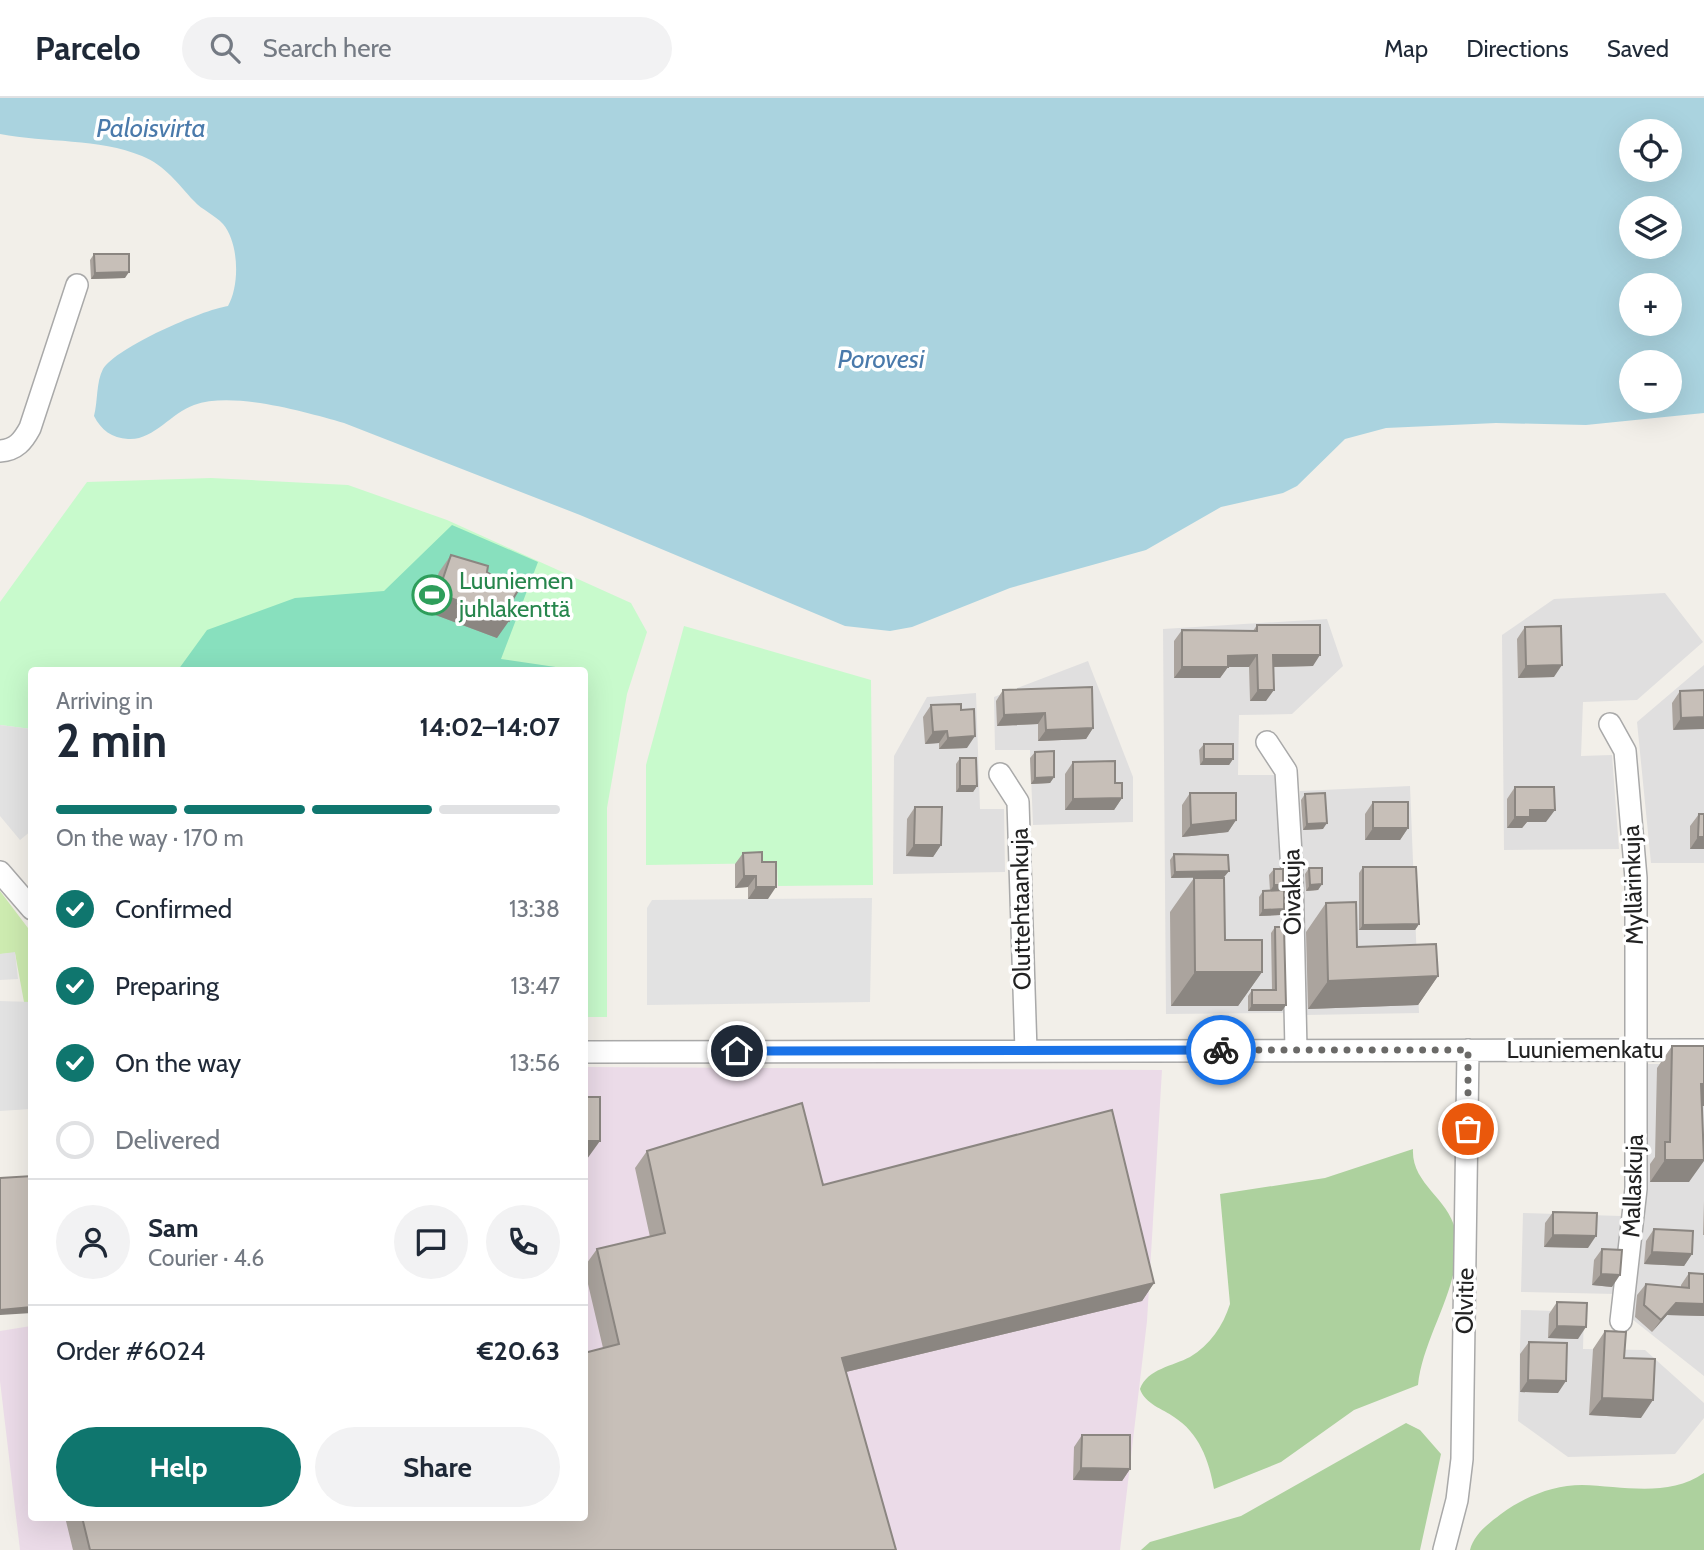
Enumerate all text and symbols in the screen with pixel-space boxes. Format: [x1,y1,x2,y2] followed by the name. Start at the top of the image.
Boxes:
[182,17,672,80] search box
[35,28,140,68] text: Parcelo
[206,29,244,67] icon: search
[262,32,392,64] text: Search here
[1384,34,1428,63] text: Map
[1466,34,1569,63] text: Directions
[1607,34,1669,63] text: Saved
[96,112,206,144] water label: Paloisvirta
[1619,119,1682,413] map controls
[1619,119,1682,182] button: locate
[1619,196,1682,259] button: layers
[1619,273,1682,336] button: +
[838,343,925,375] water label: Porovesi
[1619,350,1682,413] button: −
[458,566,574,623] place label: Luuniemen juhlakenttä
[411,574,453,616] sports icon: Luuniemen juhlakenttä
[56,687,153,715] text: Arriving in
[420,711,560,743] text: 14:02–14:07
[56,713,167,769] text: 2 min
[56,824,244,852] text: On the way · 170 m
[1616,824,1649,945] street label: Myllärinkuja
[1005,827,1036,990] street label: Oluttehtaankuja
[1276,848,1307,936] street label: Oivakuja
[56,890,94,928] icon: check
[115,893,232,925] text: Confirmed
[509,895,560,923] text: 13:38
[56,967,94,1005] icon: check
[115,970,219,1002] text: Preparing
[510,972,560,1000] text: 13:47
[1186,1015,1256,1085] courier
[707,1021,767,1081] pin
[1202,1031,1240,1069] icon: bike
[718,1032,756,1070] icon: home
[1506,1035,1664,1064] street label: Luuniemenkatu
[56,1044,94,1082] icon: check
[115,1047,241,1079] text: On the way
[510,1049,560,1077] text: 13:56
[1438,1099,1498,1159] pin
[1449,1110,1487,1148] icon: bag
[115,1124,220,1156] text: Delivered
[1616,1133,1649,1238] street label: Mallaskuja
[56,1205,130,1279] button: person
[394,1205,468,1279] button: chat
[486,1205,560,1279] button: phone
[148,1212,199,1244] text: Sam
[148,1244,264,1272] text: Courier · 4.6
[1449,1268,1480,1334] street label: Olvitie
[56,1335,205,1367] text: Order #6024
[477,1335,560,1367] text: €20.63
[56,1427,301,1507] button: Help
[315,1427,560,1507] button: Share

